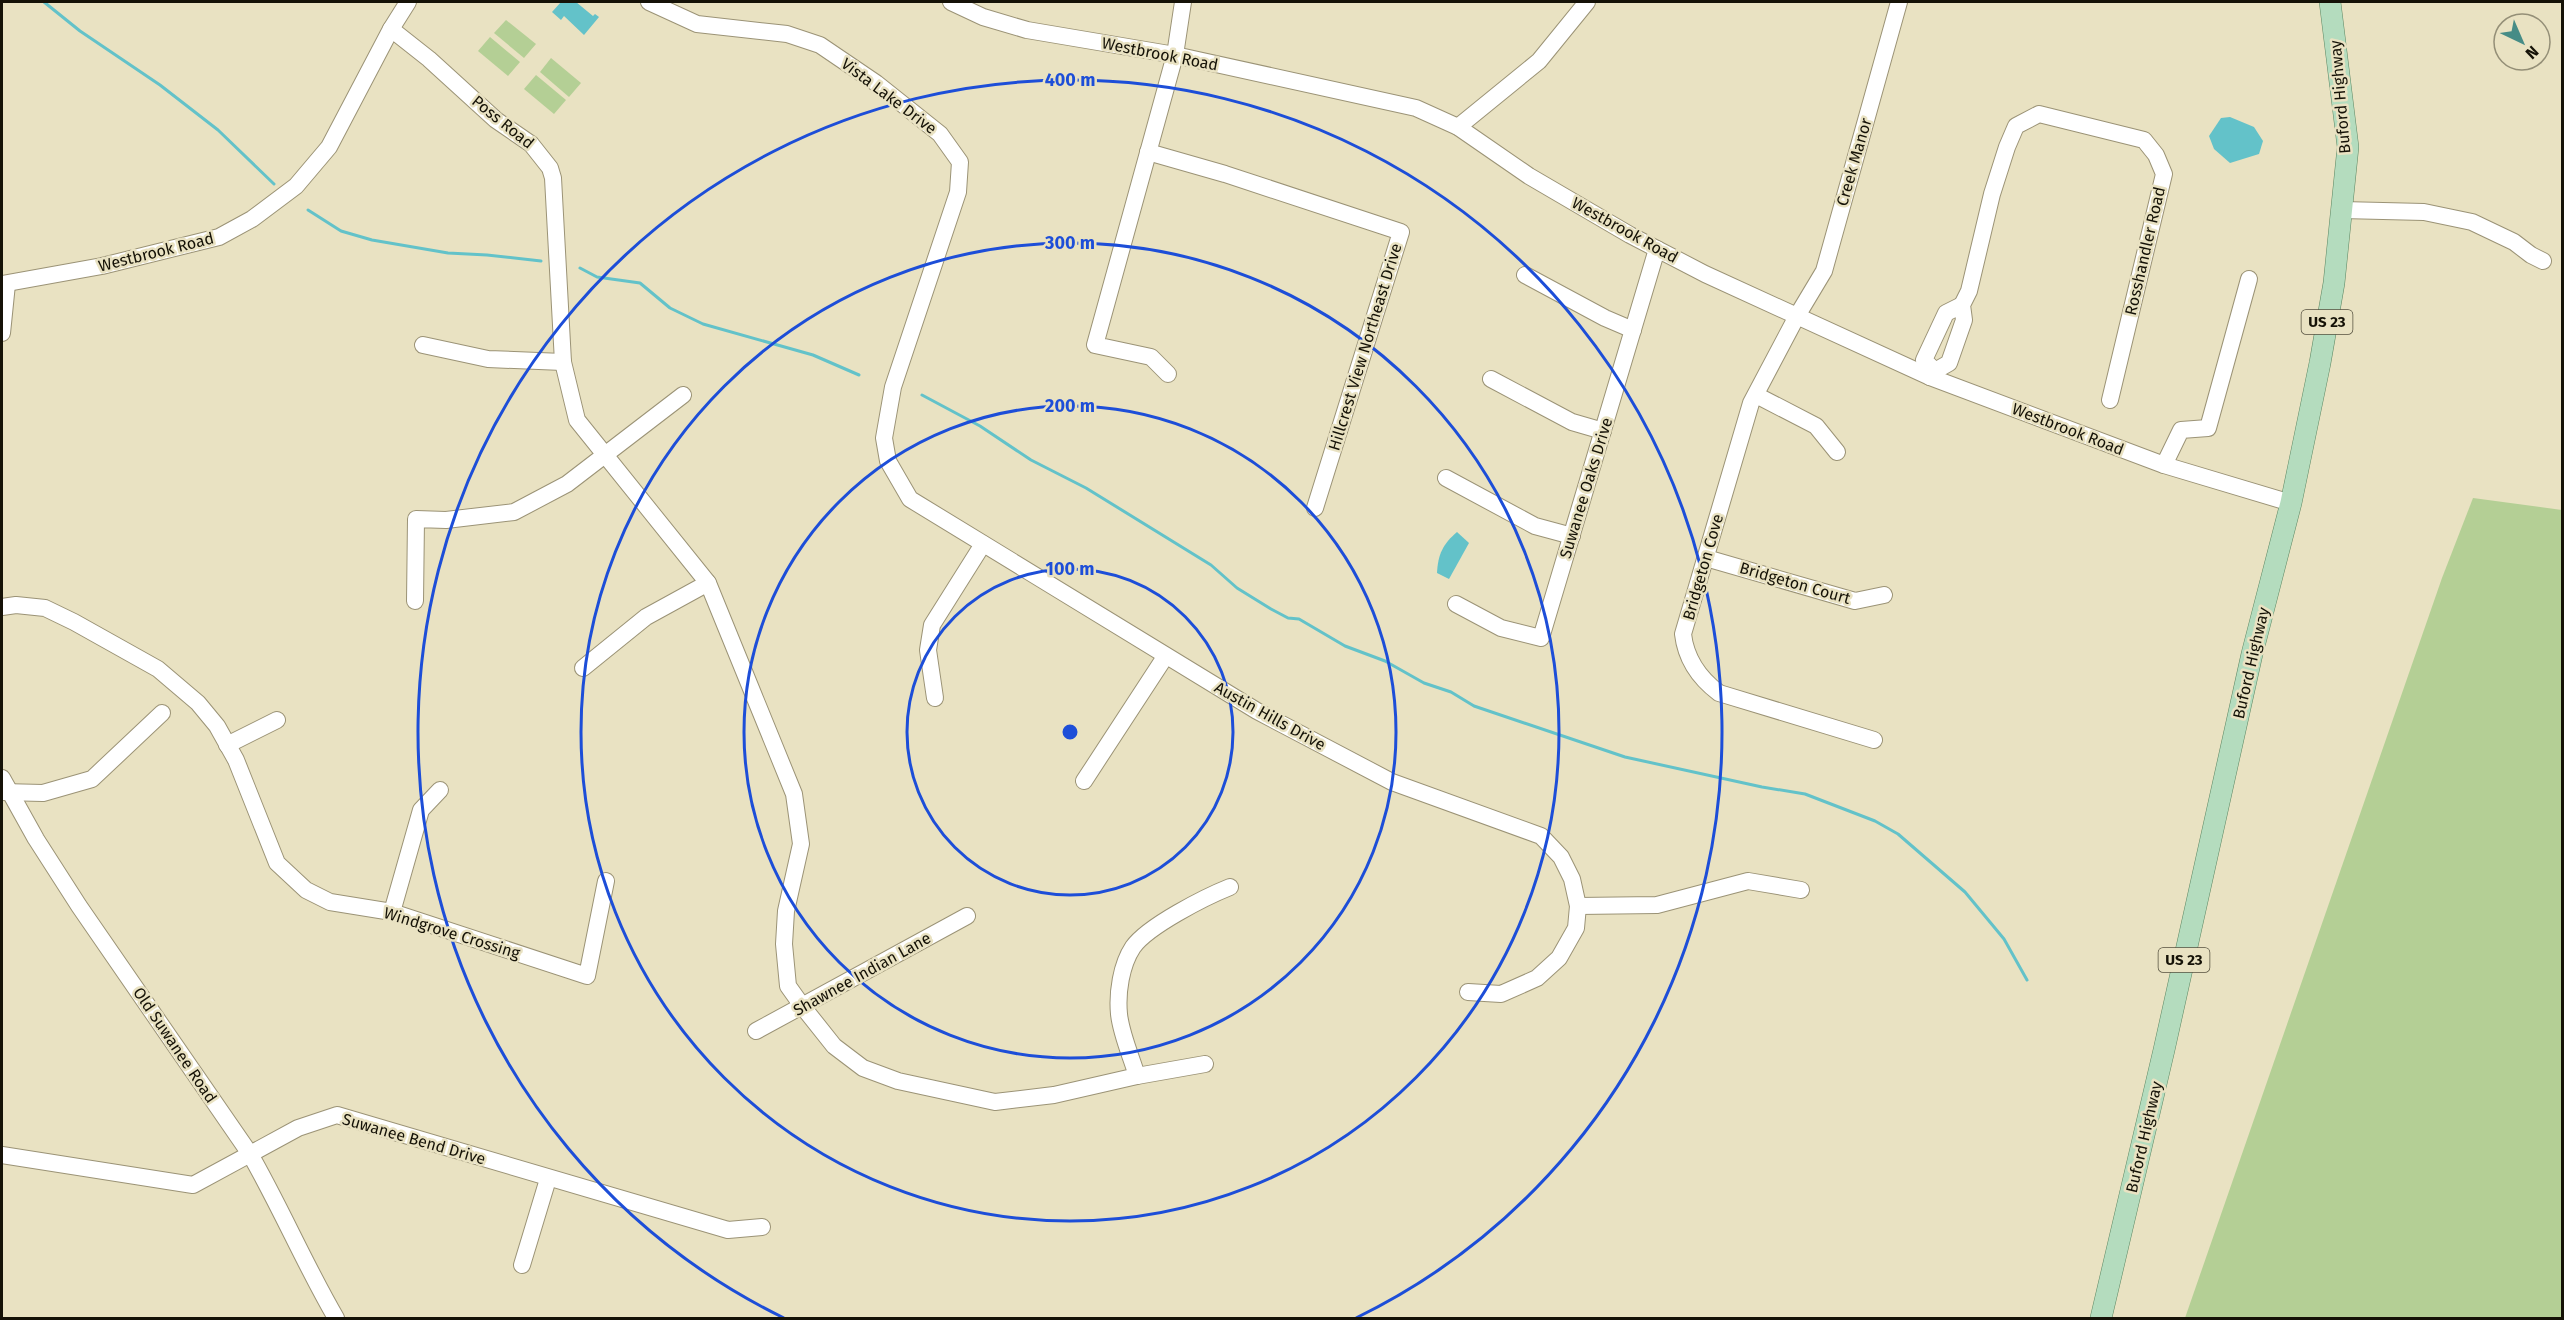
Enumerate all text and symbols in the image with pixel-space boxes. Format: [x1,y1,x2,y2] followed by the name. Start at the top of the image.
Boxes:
[2492,12,2552,72] north arrow
[1100,33,1220,75] street label: Westbrook Road
[2326,39,2354,155] street label: Buford Highway
[2522,42,2542,63] text: N
[838,54,940,138] street label: Vista Lake Drive
[1045,69,1095,91] text: 400 m
[468,91,538,153] street label: Poss Road
[1832,115,1876,208] street label: Creek Manor
[2121,185,2169,317] street label: Rosshandler Road
[1569,193,1681,267] street label: Westbrook Road
[96,228,216,276] street label: Westbrook Road
[1044,232,1095,254] text: 300 m
[1324,241,1406,453] street label: Hillcrest View Northeast Drive
[2302,310,2352,334] road number: US 23
[1045,395,1095,417] text: 200 m
[2009,399,2127,459] street label: Westbrook Road
[1556,415,1616,561] street label: Suwanee Oaks Drive
[1679,512,1727,622] street label: Bridgeton Cove
[1046,558,1094,580] text: 100 m
[1737,558,1853,608] street label: Bridgeton Court
[2229,605,2273,721] street label: Buford Highway
[1211,678,1329,754] street label: Austin Hills Drive
[1060,722,1080,742] centre of rings
[382,903,523,963] street label: Windgrove Crossing
[790,928,934,1020] street label: Shawnee Indian Lane
[2158,948,2210,972] road number: US 23
[129,984,221,1106] street label: Old Suwanee Road
[2122,1079,2166,1195] street label: Buford Highway
[340,1109,488,1169] street label: Suwanee Bend Drive

